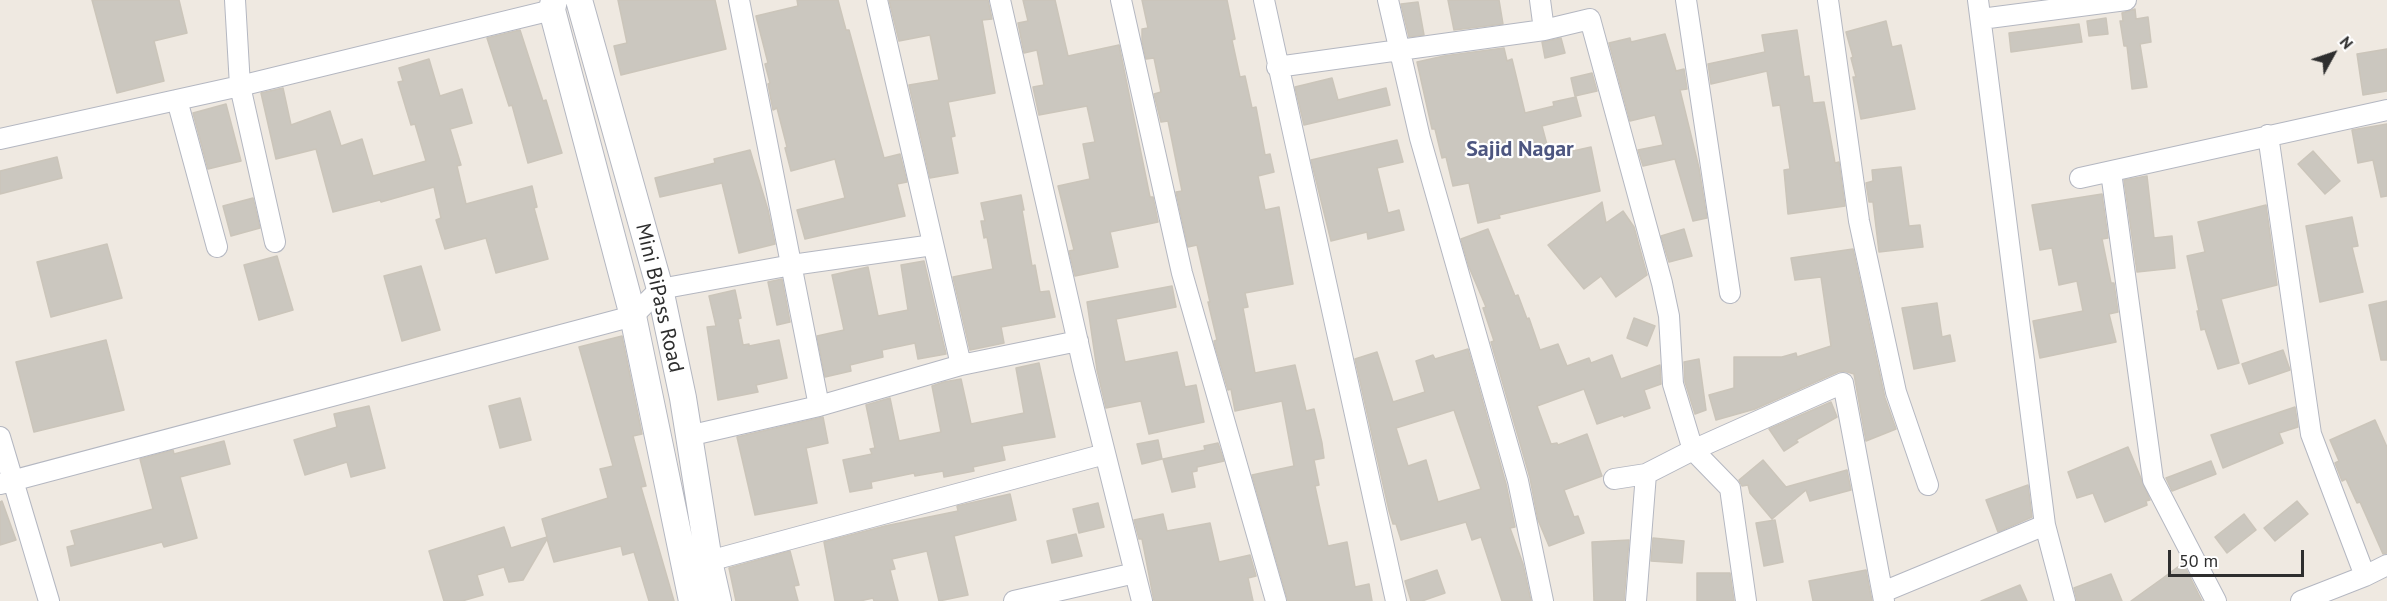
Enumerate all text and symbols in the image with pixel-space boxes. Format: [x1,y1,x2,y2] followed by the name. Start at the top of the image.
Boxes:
[2303,24,2363,84] north arrow
[2336,32,2358,53] text: N
[1466,137,1574,163] district label: Sajid Nagar
[630,221,688,375] street label: Mini BiPass Road
[2171,538,2308,576] scale bar
[2179,549,2218,572] text: 50 m

